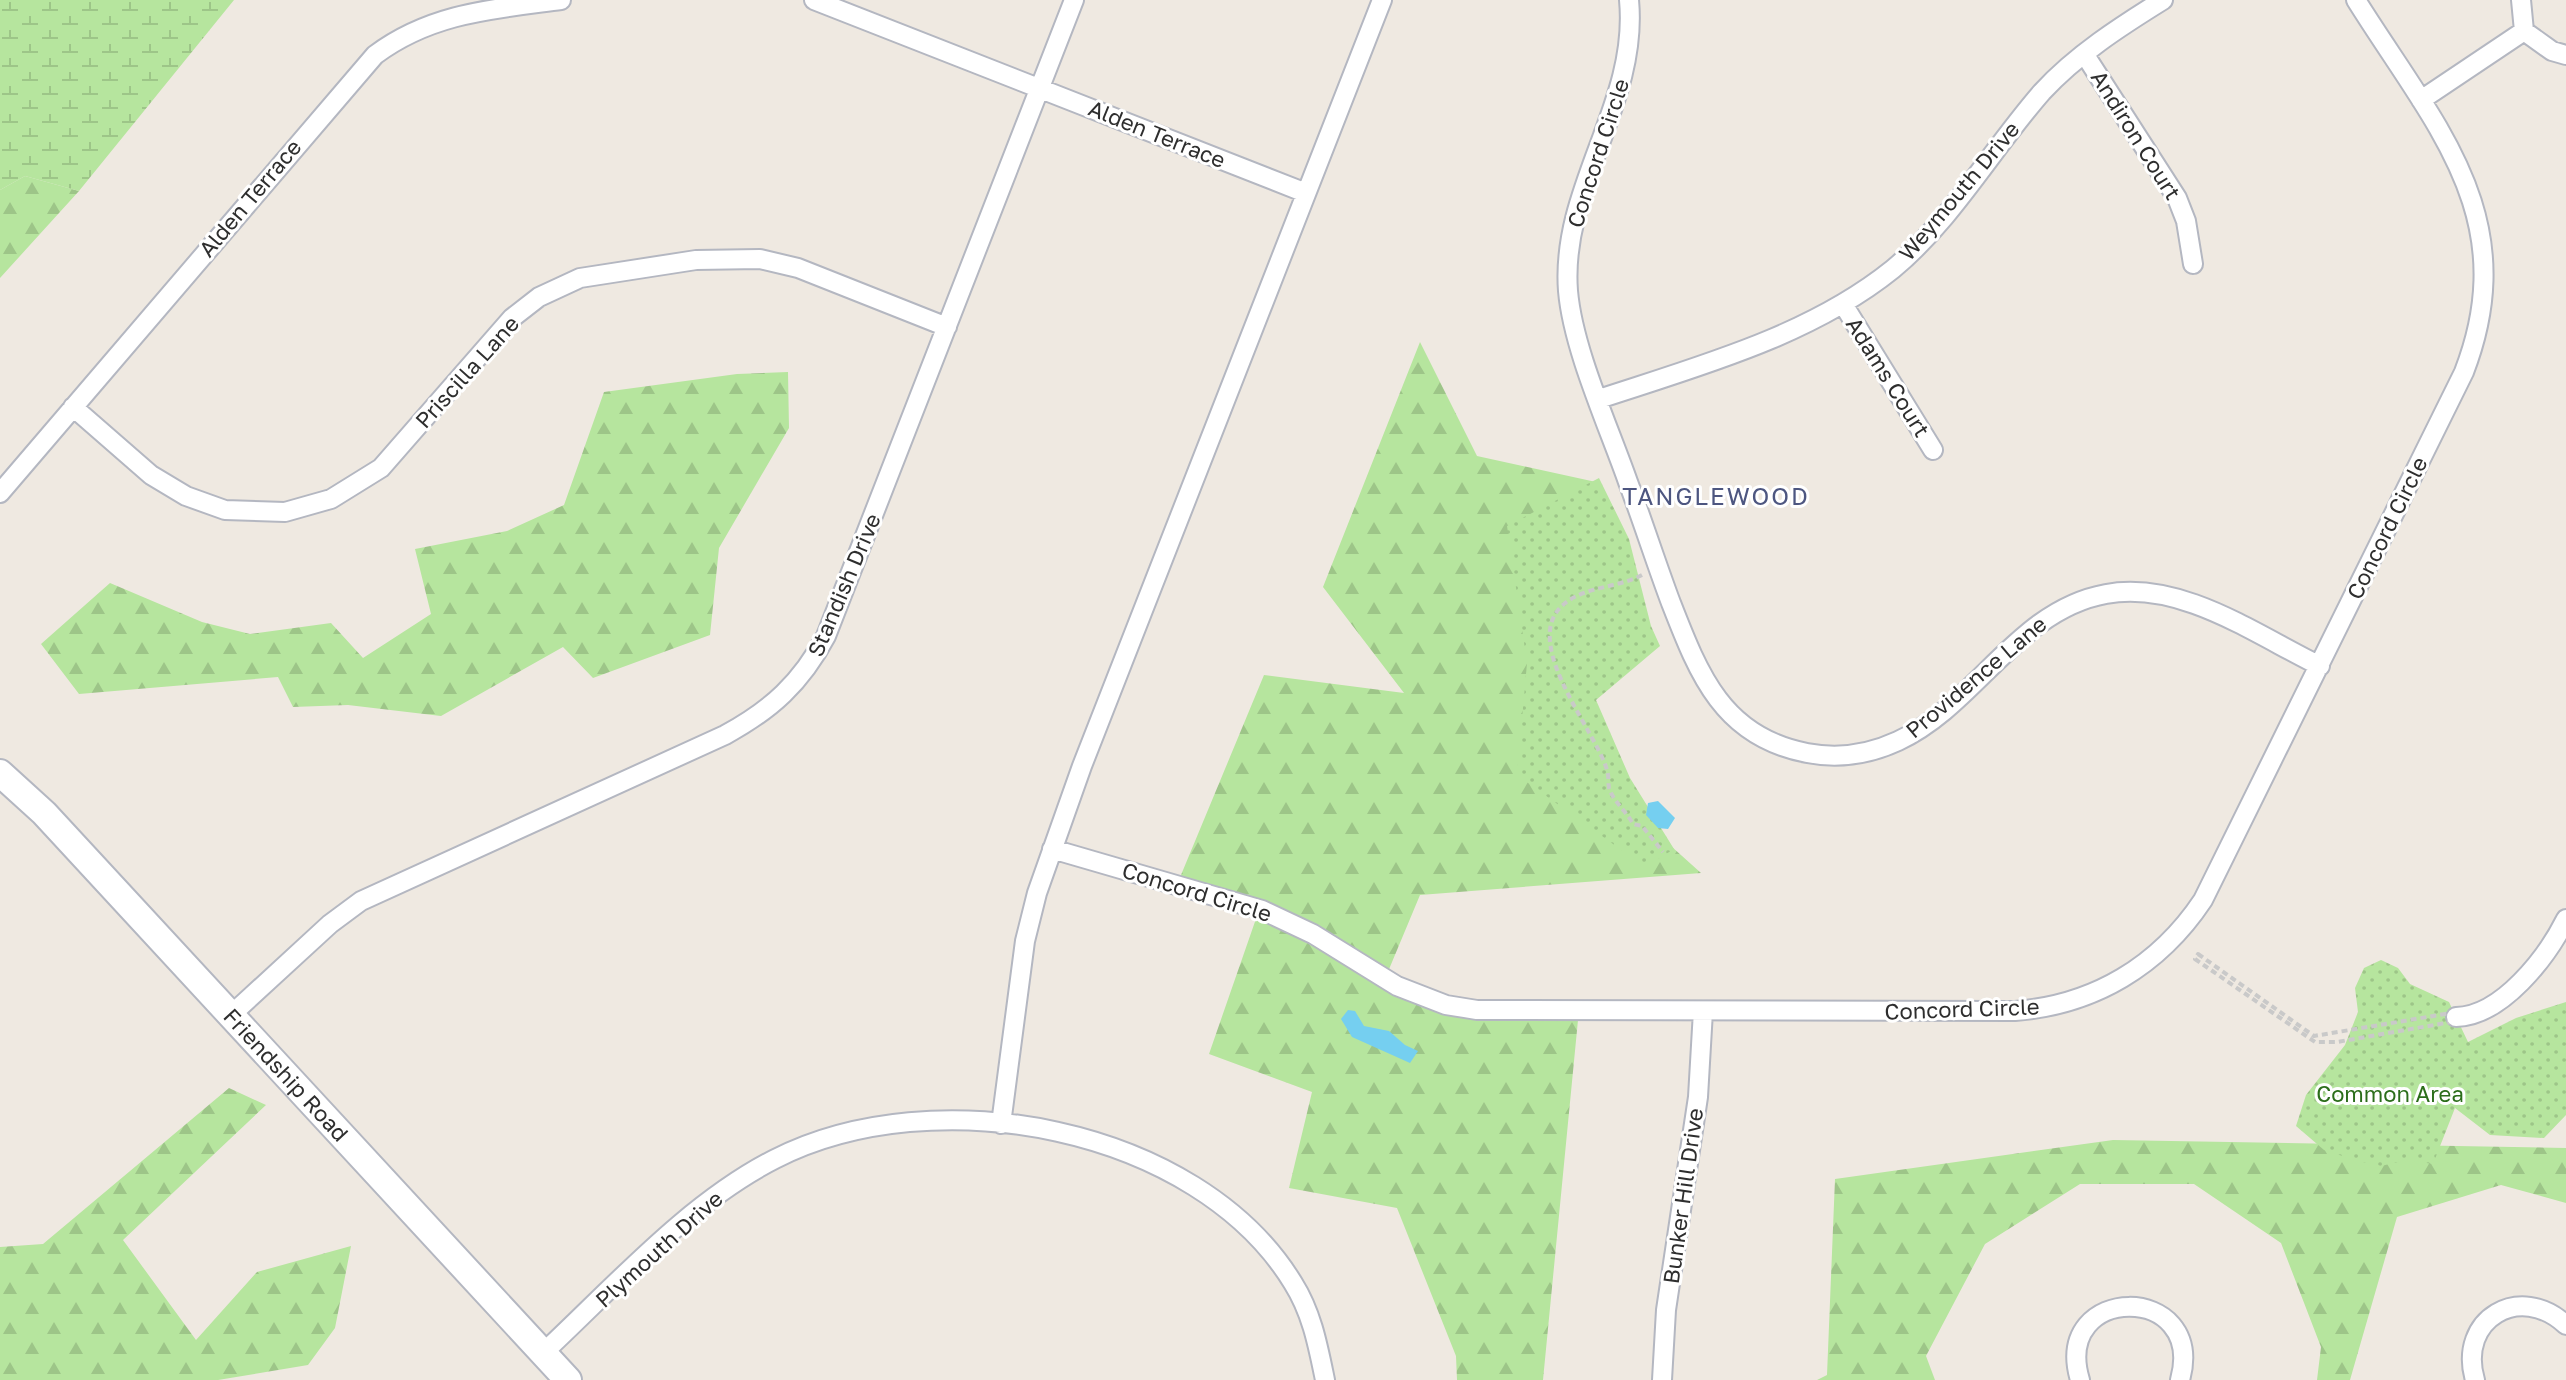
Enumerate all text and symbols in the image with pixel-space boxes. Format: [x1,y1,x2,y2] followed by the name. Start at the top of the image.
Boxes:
[2086,65,2187,204] street label: Andiron Court
[1561,75,1634,231] street label: Concord Circle
[1085,94,1229,173] street label: Alden Terrace
[1893,116,2025,266] street label: Weymouth Drive
[193,133,307,262] street label: Alden Terrace
[409,310,524,433] street label: Priscilla Lane
[1841,312,1936,442] street label: Adams Court
[2340,452,2433,603] street label: Concord Circle
[1622,481,1810,510] district label: TANGLEWOOD
[801,509,886,661] street label: Standish Drive
[1900,610,2051,743] street label: Providence Lane
[1119,856,1275,927] street label: Concord Circle
[1884,992,2040,1025] street label: Concord Circle
[218,1002,354,1147] street label: Friendship Road
[2316,1080,2464,1107] park label: Common Area
[1657,1106,1708,1286] street label: Bunker Hill Drive
[590,1185,728,1313] street label: Plymouth Drive

